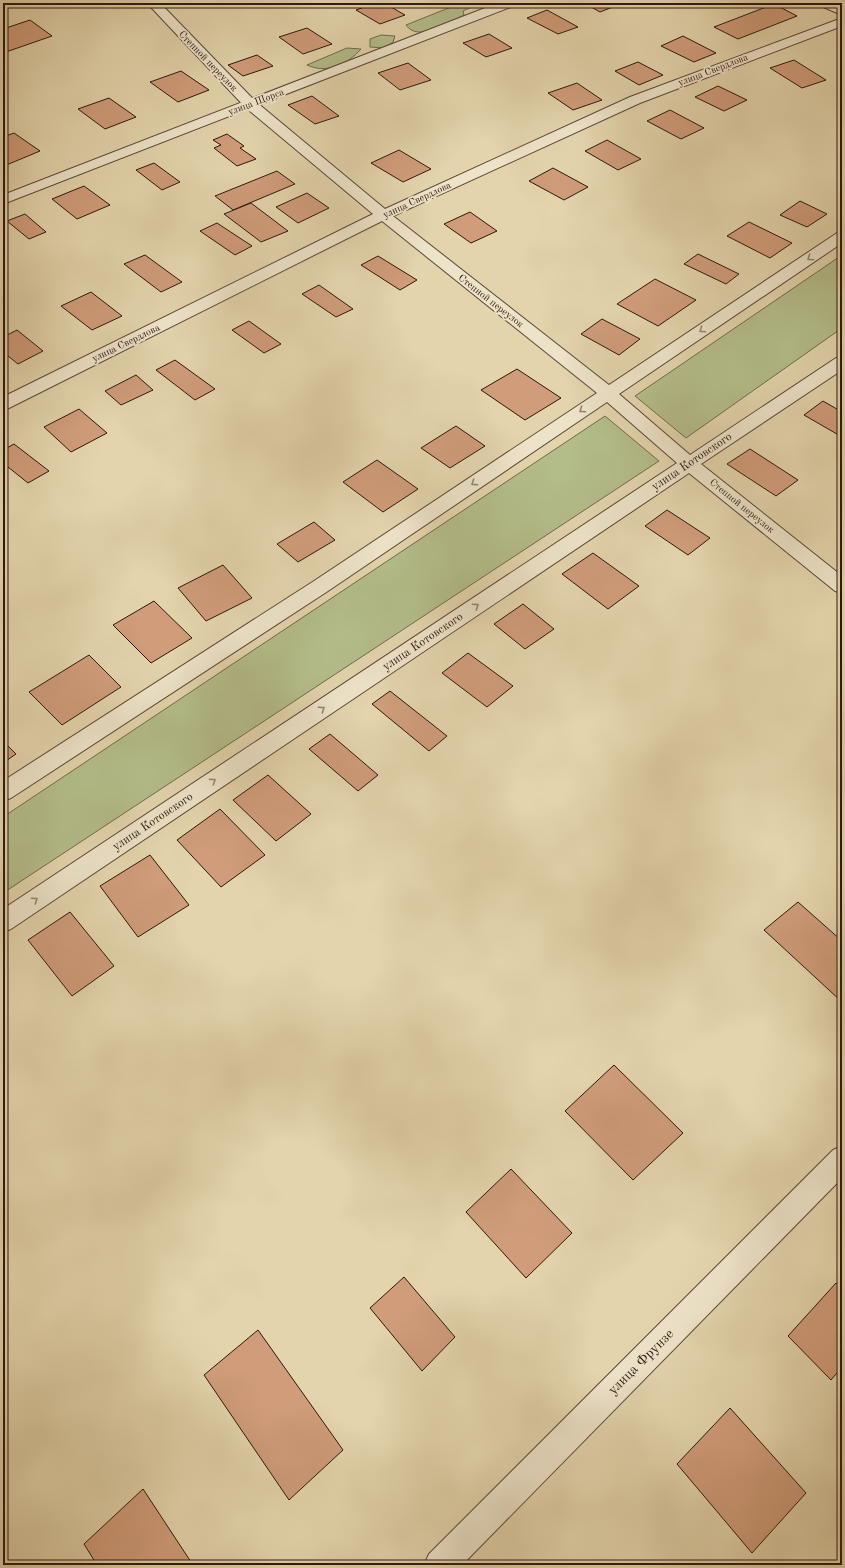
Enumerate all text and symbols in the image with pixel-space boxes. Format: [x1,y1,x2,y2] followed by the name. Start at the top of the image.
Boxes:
[177,29,239,93] street label: Степной переулок
[677,52,749,88] street label: улица Свердлова
[227,87,285,117] street label: улица Щорса
[381,180,453,220] street label: улица Свердлова
[807,253,814,260] one-way arrow
[456,273,526,329] street label: Степной переулок
[91,322,162,364] street label: улица Свердлова
[699,325,706,332] one-way arrow
[579,405,586,413] one-way arrow
[650,431,734,493] street label: улица Котовского
[708,477,776,535] street label: Степной переулок
[471,478,478,486] one-way arrow
[472,604,479,611] one-way arrow
[381,611,465,673] street label: улица Котовского
[317,707,324,714] one-way arrow
[209,779,216,786] one-way arrow
[111,791,195,853] street label: улица Котовского
[31,898,38,905] one-way arrow
[606,1327,676,1397] street label: улица Фрунзе

